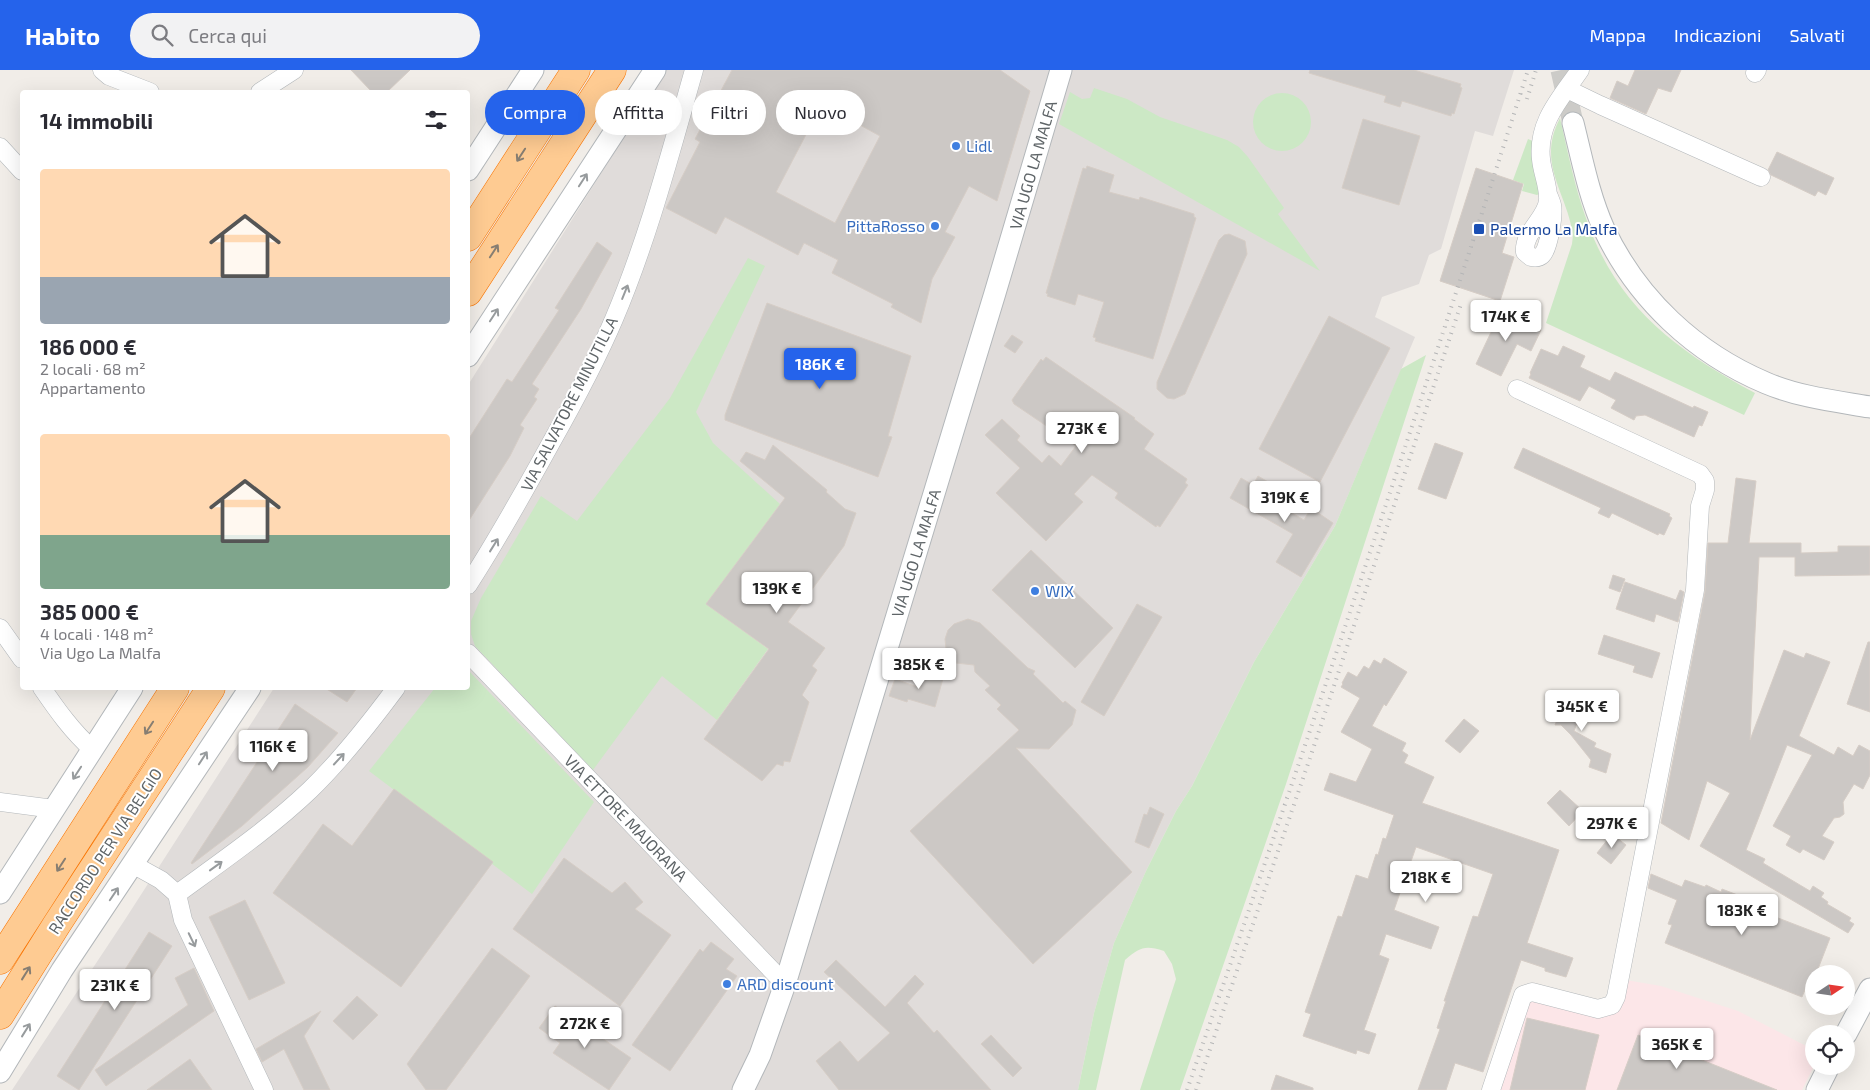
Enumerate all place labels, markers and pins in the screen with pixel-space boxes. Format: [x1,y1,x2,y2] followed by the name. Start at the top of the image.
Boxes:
[966,136,992,155] place label: Lidl
[950,140,962,152] marker: Lidl
[846,216,925,235] place label: PittaRosso
[1490,219,1618,238] place label: Palermo La Malfa
[929,220,941,232] marker: PittaRosso
[1472,222,1486,236] marker: Palermo La Malfa
[1465,300,1547,342] pin: 174K €
[779,348,861,390] pin: 186K €
[1041,412,1123,454] pin: 273K €
[1244,480,1326,523] pin: 319K €
[736,572,818,614] pin: 139K €
[1045,581,1074,600] place label: WIX
[1029,585,1041,597] marker: WIX
[878,648,960,690] pin: 385K €
[1541,690,1623,732] pin: 345K €
[232,730,314,772] pin: 116K €
[1571,806,1653,849] pin: 297K €
[1385,860,1467,903] pin: 218K €
[1701,894,1783,936] pin: 183K €
[74,968,156,1011] pin: 231K €
[737,974,834,993] place label: ARD discount
[721,978,733,990] marker: ARD discount
[544,1006,626,1049] pin: 272K €
[1636,1028,1718,1070] pin: 365K €

